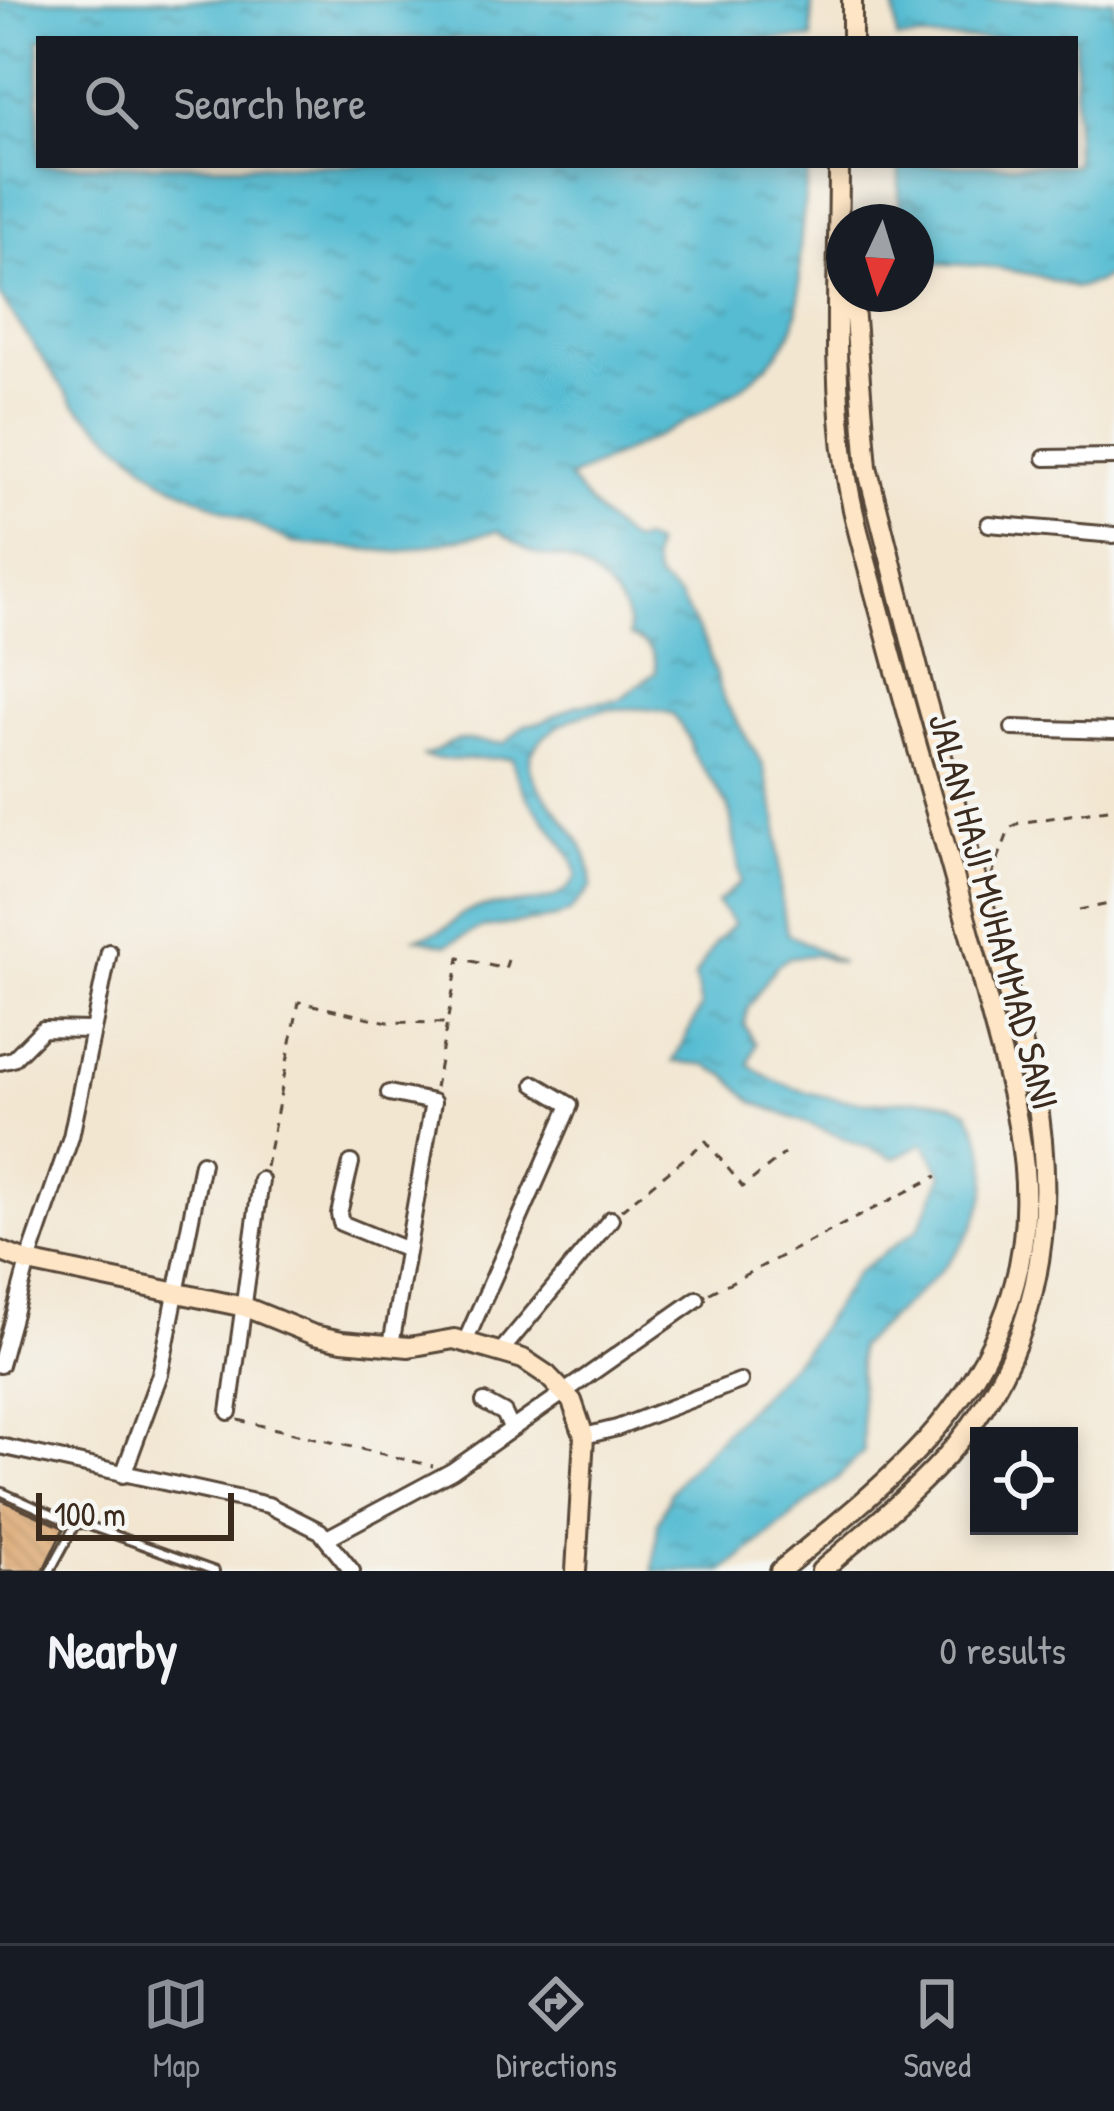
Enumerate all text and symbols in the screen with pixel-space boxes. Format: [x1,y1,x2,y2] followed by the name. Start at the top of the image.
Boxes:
[36,36,1078,168] search box
[78,69,144,135] icon: search
[174,72,366,133] text: Search here
[826,204,934,312] north arrow
[917,707,1073,1115] street label: JALAN HAJI MUHAMMAD SANI
[970,1427,1078,1535] map controls
[970,1427,1078,1535] button: locate
[36,1487,234,1540] scale bar
[54,1492,126,1536] text: 100 m
[48,1615,178,1684] text: Nearby
[940,1623,1066,1676] text: 0 results
[143,1971,209,2087] tab: Map
[496,1971,617,2087] tab: Directions
[903,1971,971,2087] tab: Saved

